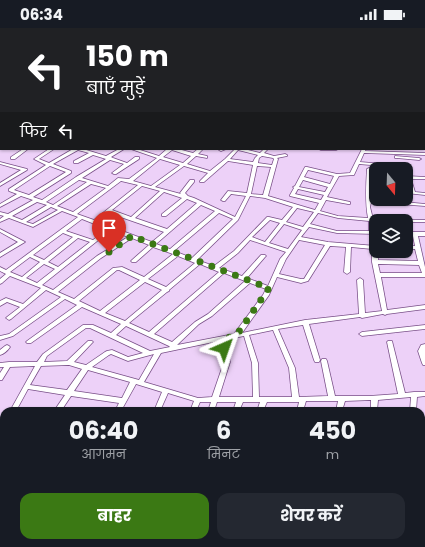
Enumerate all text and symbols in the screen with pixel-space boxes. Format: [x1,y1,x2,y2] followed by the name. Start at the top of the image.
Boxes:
[20,4,63,25] text: 06:34
[86,37,169,76] text: 150 m
[20,44,72,96] icon: left
[86,75,145,100] text: बाएँ मुड़ें
[55,120,77,142] icon: left
[20,121,47,142] text: फिर
[369,162,413,206] north arrow
[369,162,413,258] map controls
[92,211,126,252] pin
[369,214,413,258] button: layers
[98,217,120,239] icon: arrive
[203,327,245,369] position arrow
[69,414,138,447] text: 06:40
[216,414,231,447] text: 6
[309,414,356,447] text: 450
[81,445,126,464] text: आगमन
[207,445,240,464] text: मिनट
[326,445,339,464] text: m
[20,493,209,539] button: बाहर
[217,493,405,539] button: शेयर करें

